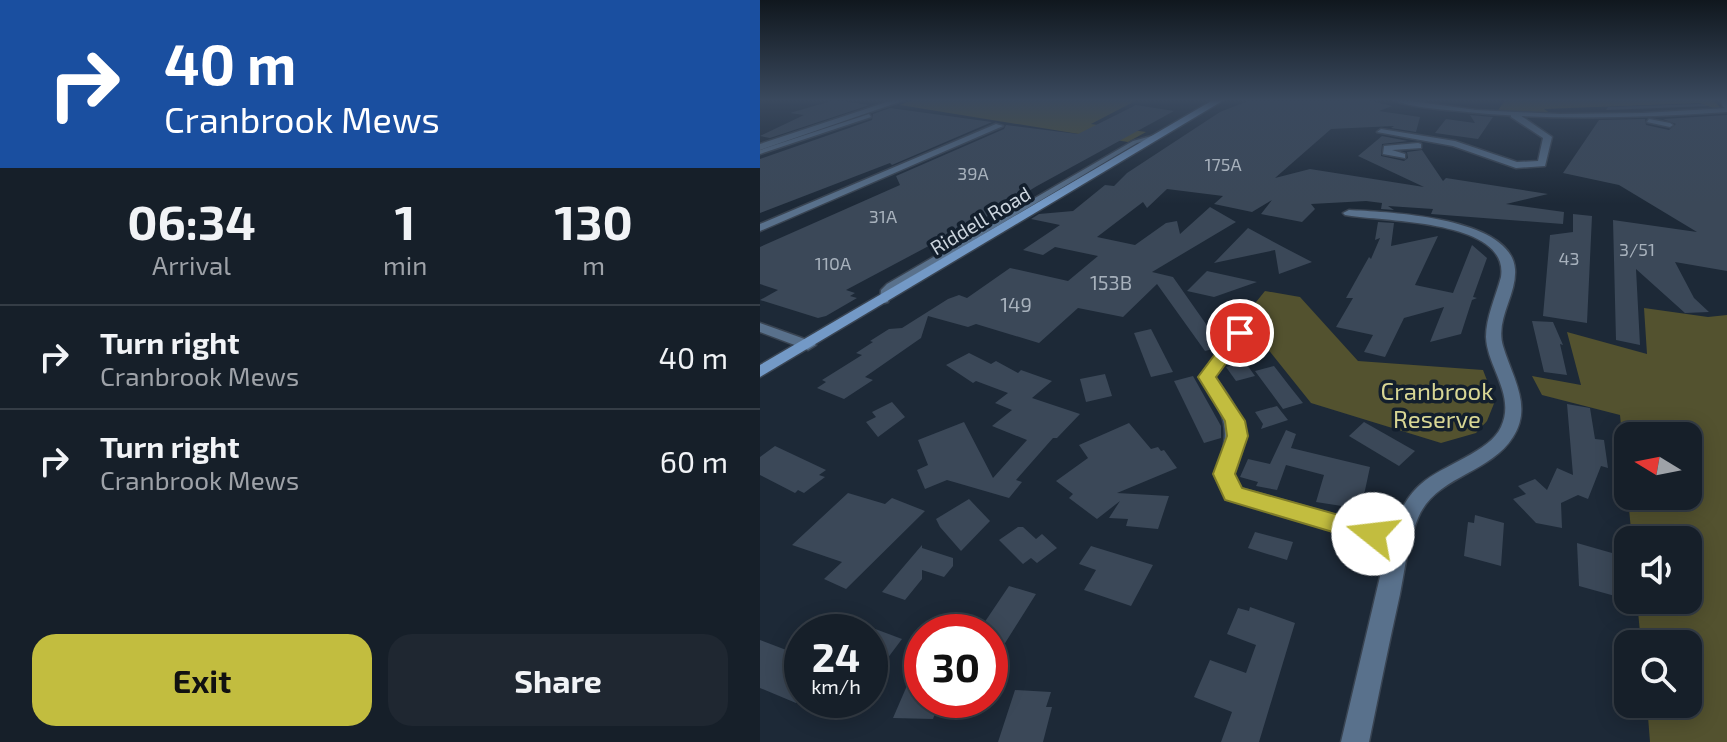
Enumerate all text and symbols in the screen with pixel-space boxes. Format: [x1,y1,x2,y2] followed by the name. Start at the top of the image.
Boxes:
[164,29,296,96] text: 40 m
[32,32,136,136] icon: right
[164,97,440,140] text: Cranbrook Mews
[1204,153,1242,175] house number: 175A
[957,162,990,184] house number: 39A
[925,181,1035,259] street label: Riddell Road
[127,192,256,250] text: 06:34
[395,192,416,250] text: 1
[555,192,633,250] text: 130
[869,205,898,227] house number: 31A
[1619,238,1655,260] house number: 3/51
[1558,247,1580,269] house number: 43
[152,249,231,280] text: Arrival
[383,249,427,280] text: min
[582,249,605,280] text: m
[815,252,852,274] house number: 110A
[1090,270,1132,294] house number: 153B
[1000,292,1032,316] house number: 149
[1206,299,1274,367] pin
[1218,311,1262,355] icon: arrive
[100,324,240,360] text: Turn right
[32,335,76,379] icon: right
[658,339,728,375] text: 40 m
[100,360,299,391] text: Cranbrook Mews
[1381,376,1493,433] park label: Cranbrook Reserve
[1614,422,1702,510] north arrow
[1614,422,1702,718] map controls
[100,428,240,464] text: Turn right
[32,439,76,483] icon: right
[660,443,728,479] text: 60 m
[100,464,299,495] text: Cranbrook Mews
[1331,492,1415,576] position arrow
[1614,526,1702,614] button: sound
[904,614,1008,718] speed limit sign: 30
[1614,630,1702,718] button: search
[812,632,860,680] text: 24
[32,634,372,726] button: Exit
[388,634,728,726] button: Share
[811,674,861,698] text: km/h

